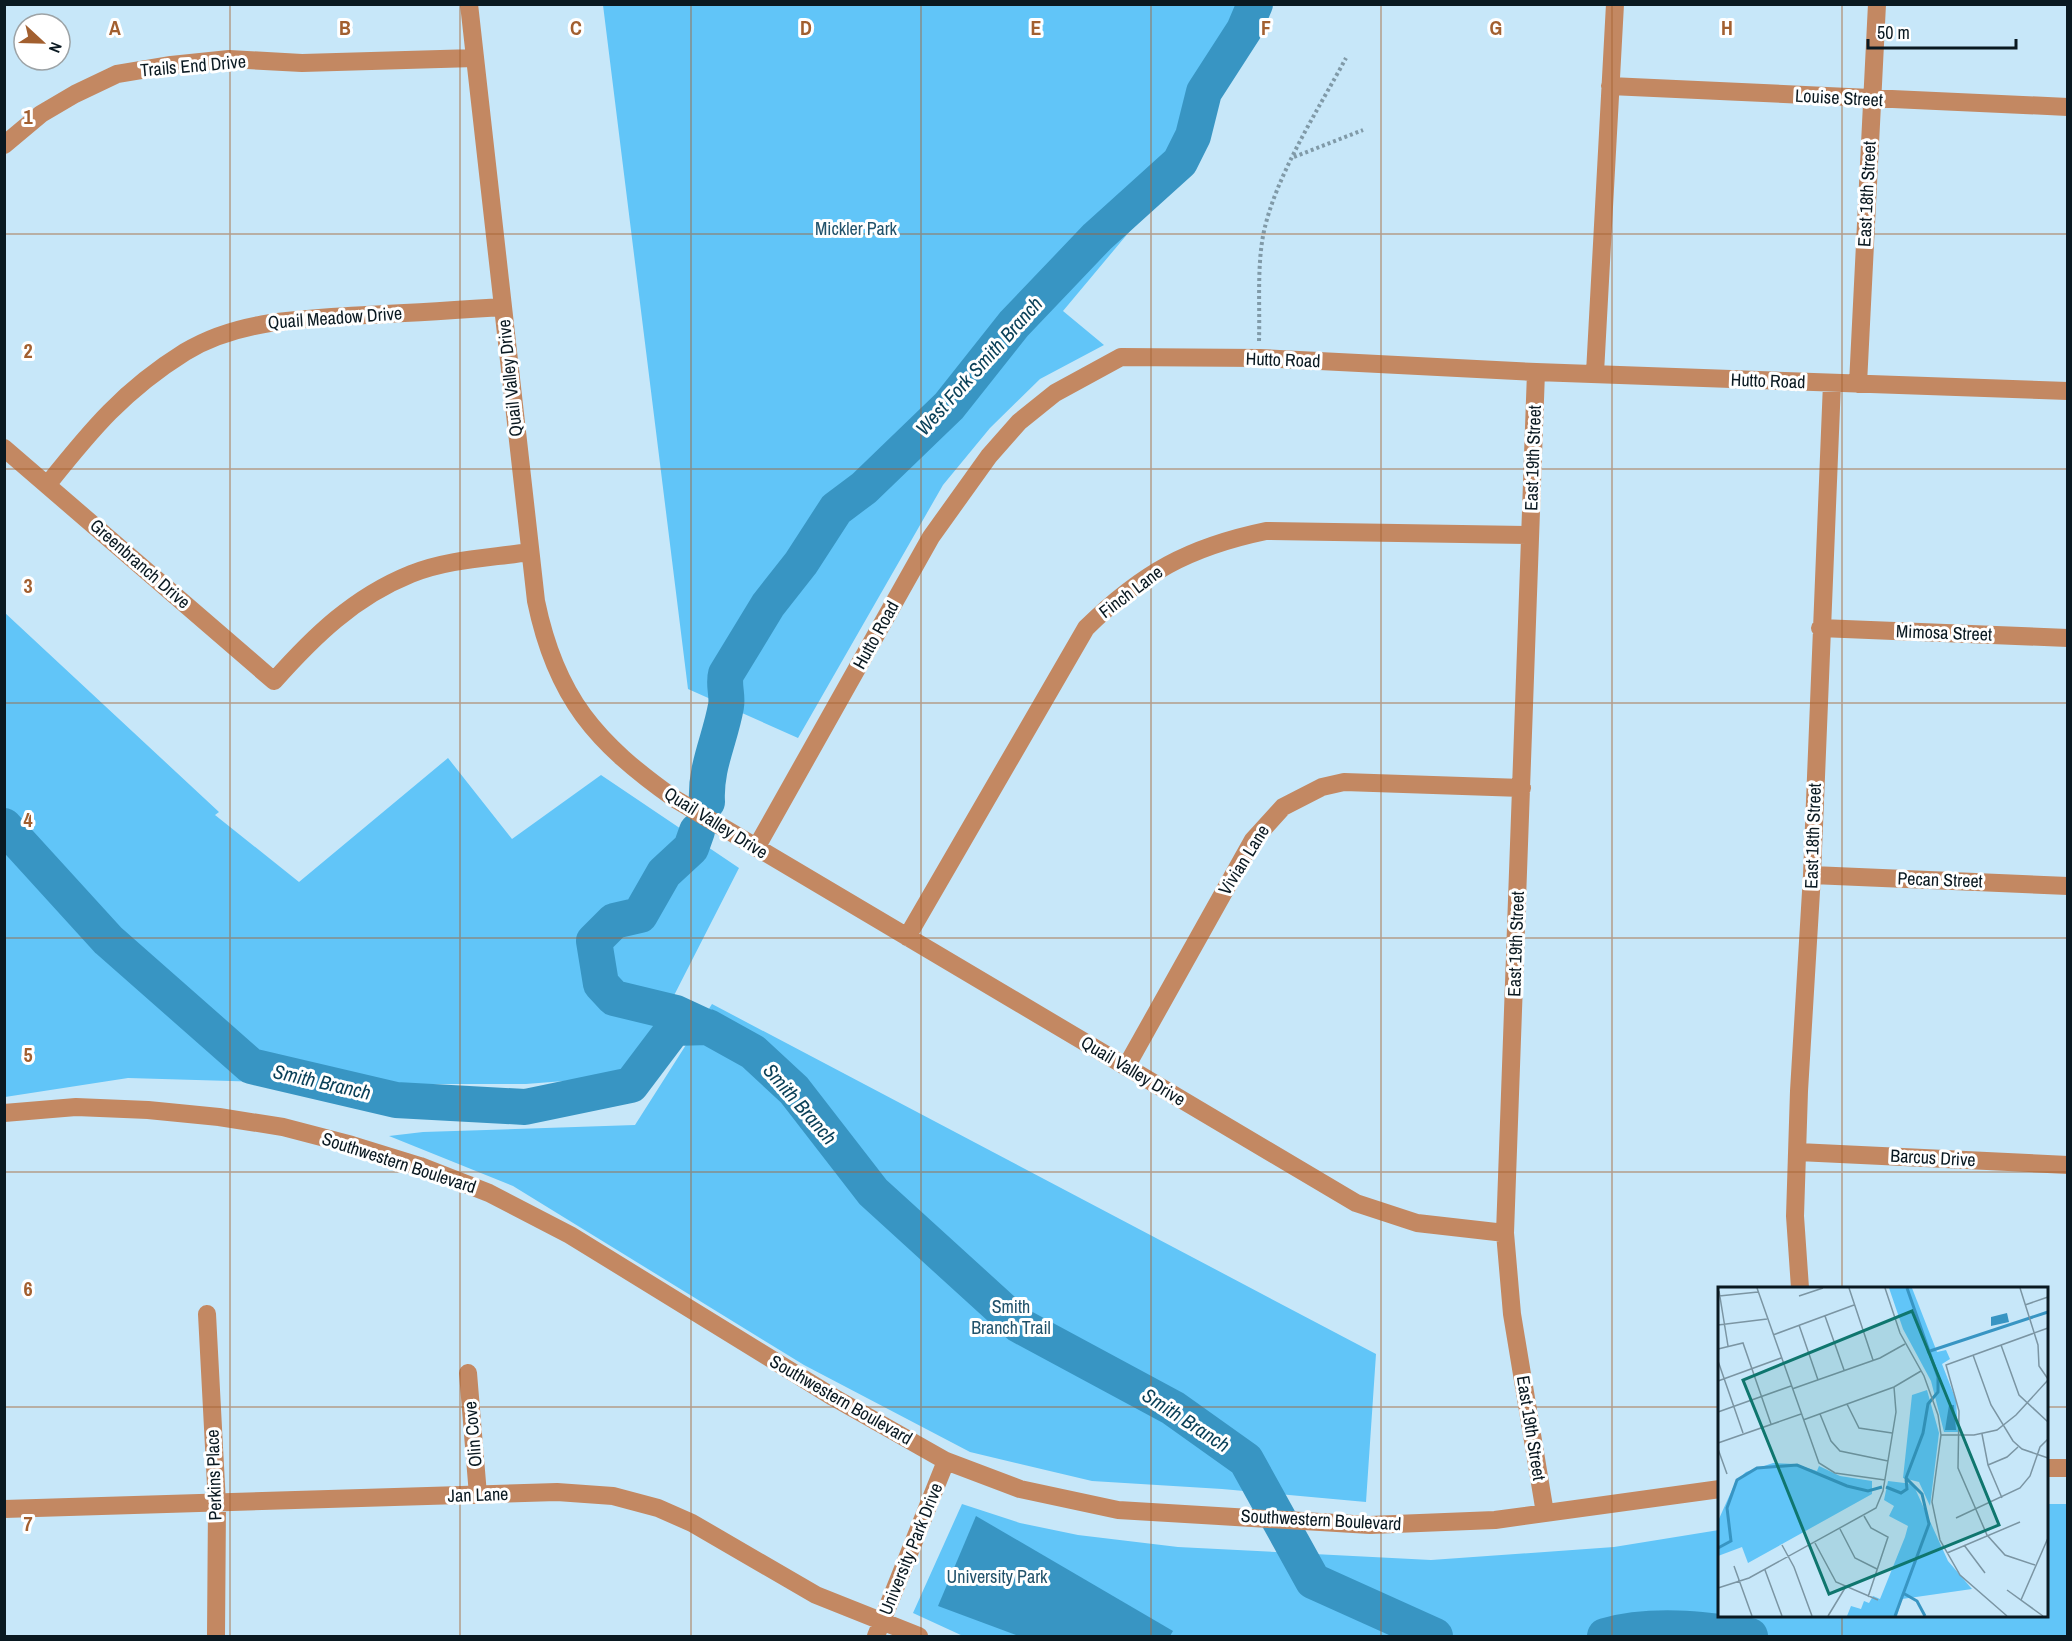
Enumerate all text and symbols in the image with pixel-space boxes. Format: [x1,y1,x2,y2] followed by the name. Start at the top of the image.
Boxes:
[12,12,72,72] north arrow
[1868,12,2016,50] scale bar
[109,14,121,41] text: A
[339,14,351,41] text: B
[570,14,582,41] text: C
[800,14,812,41] text: D
[1031,14,1042,41] text: E
[1261,14,1271,41] text: F
[1490,14,1502,41] text: G
[1721,14,1733,41] text: H
[1877,20,1910,45] text: 50 m
[44,39,68,56] text: N
[139,48,247,83] street label: Trails End Drive
[1795,83,1884,112] street label: Louise Street
[23,103,33,130] text: 1
[1851,140,1882,247] street label: East 18th Street
[815,216,898,241] park label: Mickler Park
[909,291,1048,441] water label: West Fork Smith Branch
[267,300,403,335] street label: Quail Meadow Drive
[491,318,528,438] street label: Quail Valley Drive
[23,337,33,364] text: 2
[1245,346,1321,373] street label: Hutto Road
[1730,367,1806,394] street label: Hutto Road
[1518,405,1547,511] street label: East 19th Street
[85,513,196,614] street label: Greenbranch Drive
[1094,559,1168,624] street label: Finch Lane
[23,572,33,599] text: 3
[847,596,905,673] street label: Hutto Road
[1896,618,1992,647] street label: Mimosa Street
[660,781,773,864] street label: Quail Valley Drive
[1798,783,1827,889] street label: East 18th Street
[23,806,33,833] text: 4
[1212,820,1275,900] street label: Vivian Lane
[1897,866,1983,893] street label: Pecan Street
[1501,891,1530,997] street label: East 19th Street
[1076,1030,1190,1112] street label: Quail Valley Drive
[23,1041,33,1068] text: 5
[271,1057,374,1106] water label: Smith Branch
[758,1057,843,1150] water label: Smith Branch
[319,1126,479,1199] street label: Southwestern Boulevard
[1890,1143,1976,1172] street label: Barcus Drive
[23,1275,33,1302] text: 6
[1718,1287,2048,1617] inset map
[971,1294,1051,1340] park label: Smith Branch Trail
[765,1349,917,1451] street label: Southwestern Boulevard
[1511,1374,1552,1482] street label: East 19th Street
[1137,1381,1235,1458] water label: Smith Branch
[457,1400,488,1468] street label: Olin Cove
[199,1429,228,1521] street label: Perkins Place
[873,1479,948,1619] street label: University Park Drive
[447,1481,509,1508] street label: Jan Lane
[1240,1503,1402,1536] street label: Southwestern Boulevard
[23,1510,33,1537] text: 7
[947,1564,1048,1589] park label: University Park

